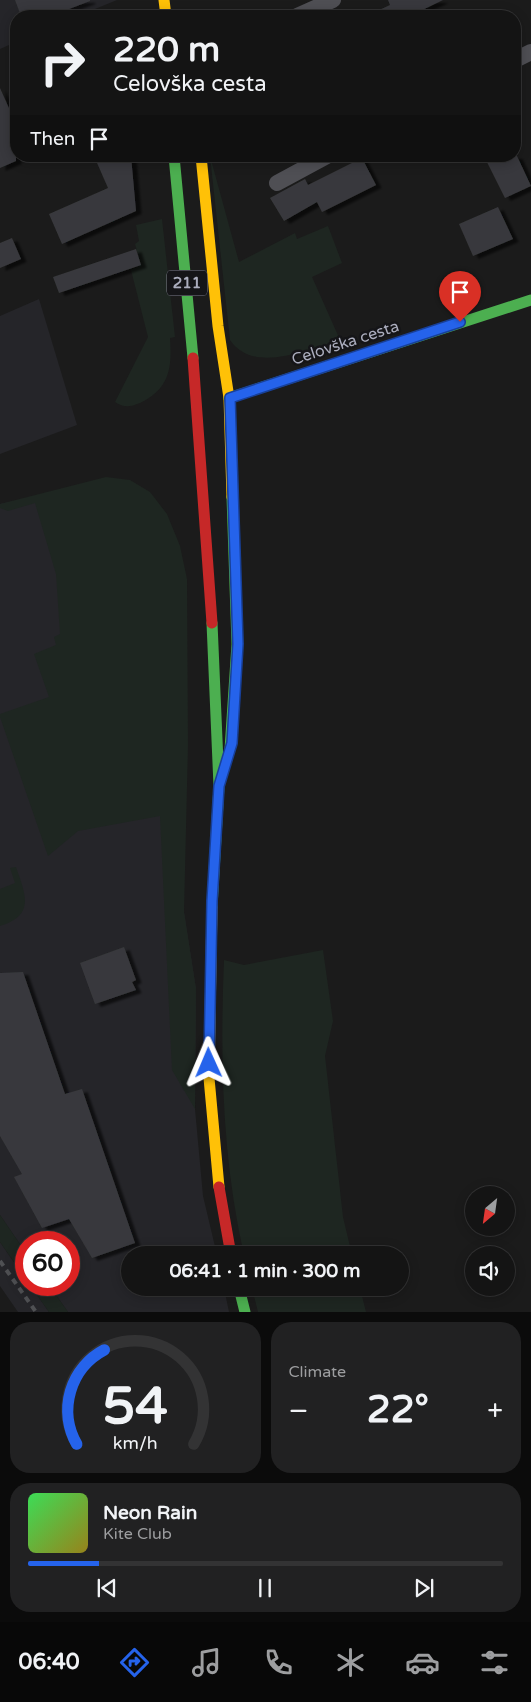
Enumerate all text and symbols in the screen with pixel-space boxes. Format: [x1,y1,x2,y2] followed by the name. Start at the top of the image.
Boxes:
[113,29,220,71] text: 220 m
[30,30,95,95] icon: right
[113,71,267,97] text: Celovška cesta
[85,125,113,153] icon: arrive
[30,128,75,150] text: Then
[167,270,207,296] road number: 211
[439,271,481,322] pin
[446,278,474,306] icon: arrive
[289,316,401,370] street label: Celovška cesta
[182,1036,234,1088] position arrow
[465,1186,515,1236] north arrow
[465,1186,515,1296] map controls
[15,1231,80,1296] speed limit sign: 60
[465,1246,515,1296] button: sound
[169,1260,361,1282] text: 06:41 · 1 min · 300 m
[289,1362,346,1382] text: Climate
[103,1375,168,1438] text: 54
[367,1387,429,1433] text: 22°
[289,1394,308,1428] text: −
[487,1394,503,1428] text: +
[113,1433,158,1454] text: km/h
[103,1502,197,1524] text: Neon Rain
[103,1524,172,1544] text: Kite Club
[93,1574,121,1602] icon: previous
[251,1574,279,1602] icon: pause
[410,1574,438,1602] icon: next
[117,1645,152,1680] icon: directions
[189,1645,224,1680] icon: music
[261,1645,296,1680] icon: phone
[333,1645,368,1680] icon: climate
[405,1645,440,1680] icon: car
[477,1645,512,1680] icon: filters
[19,1649,80,1675] text: 06:40

